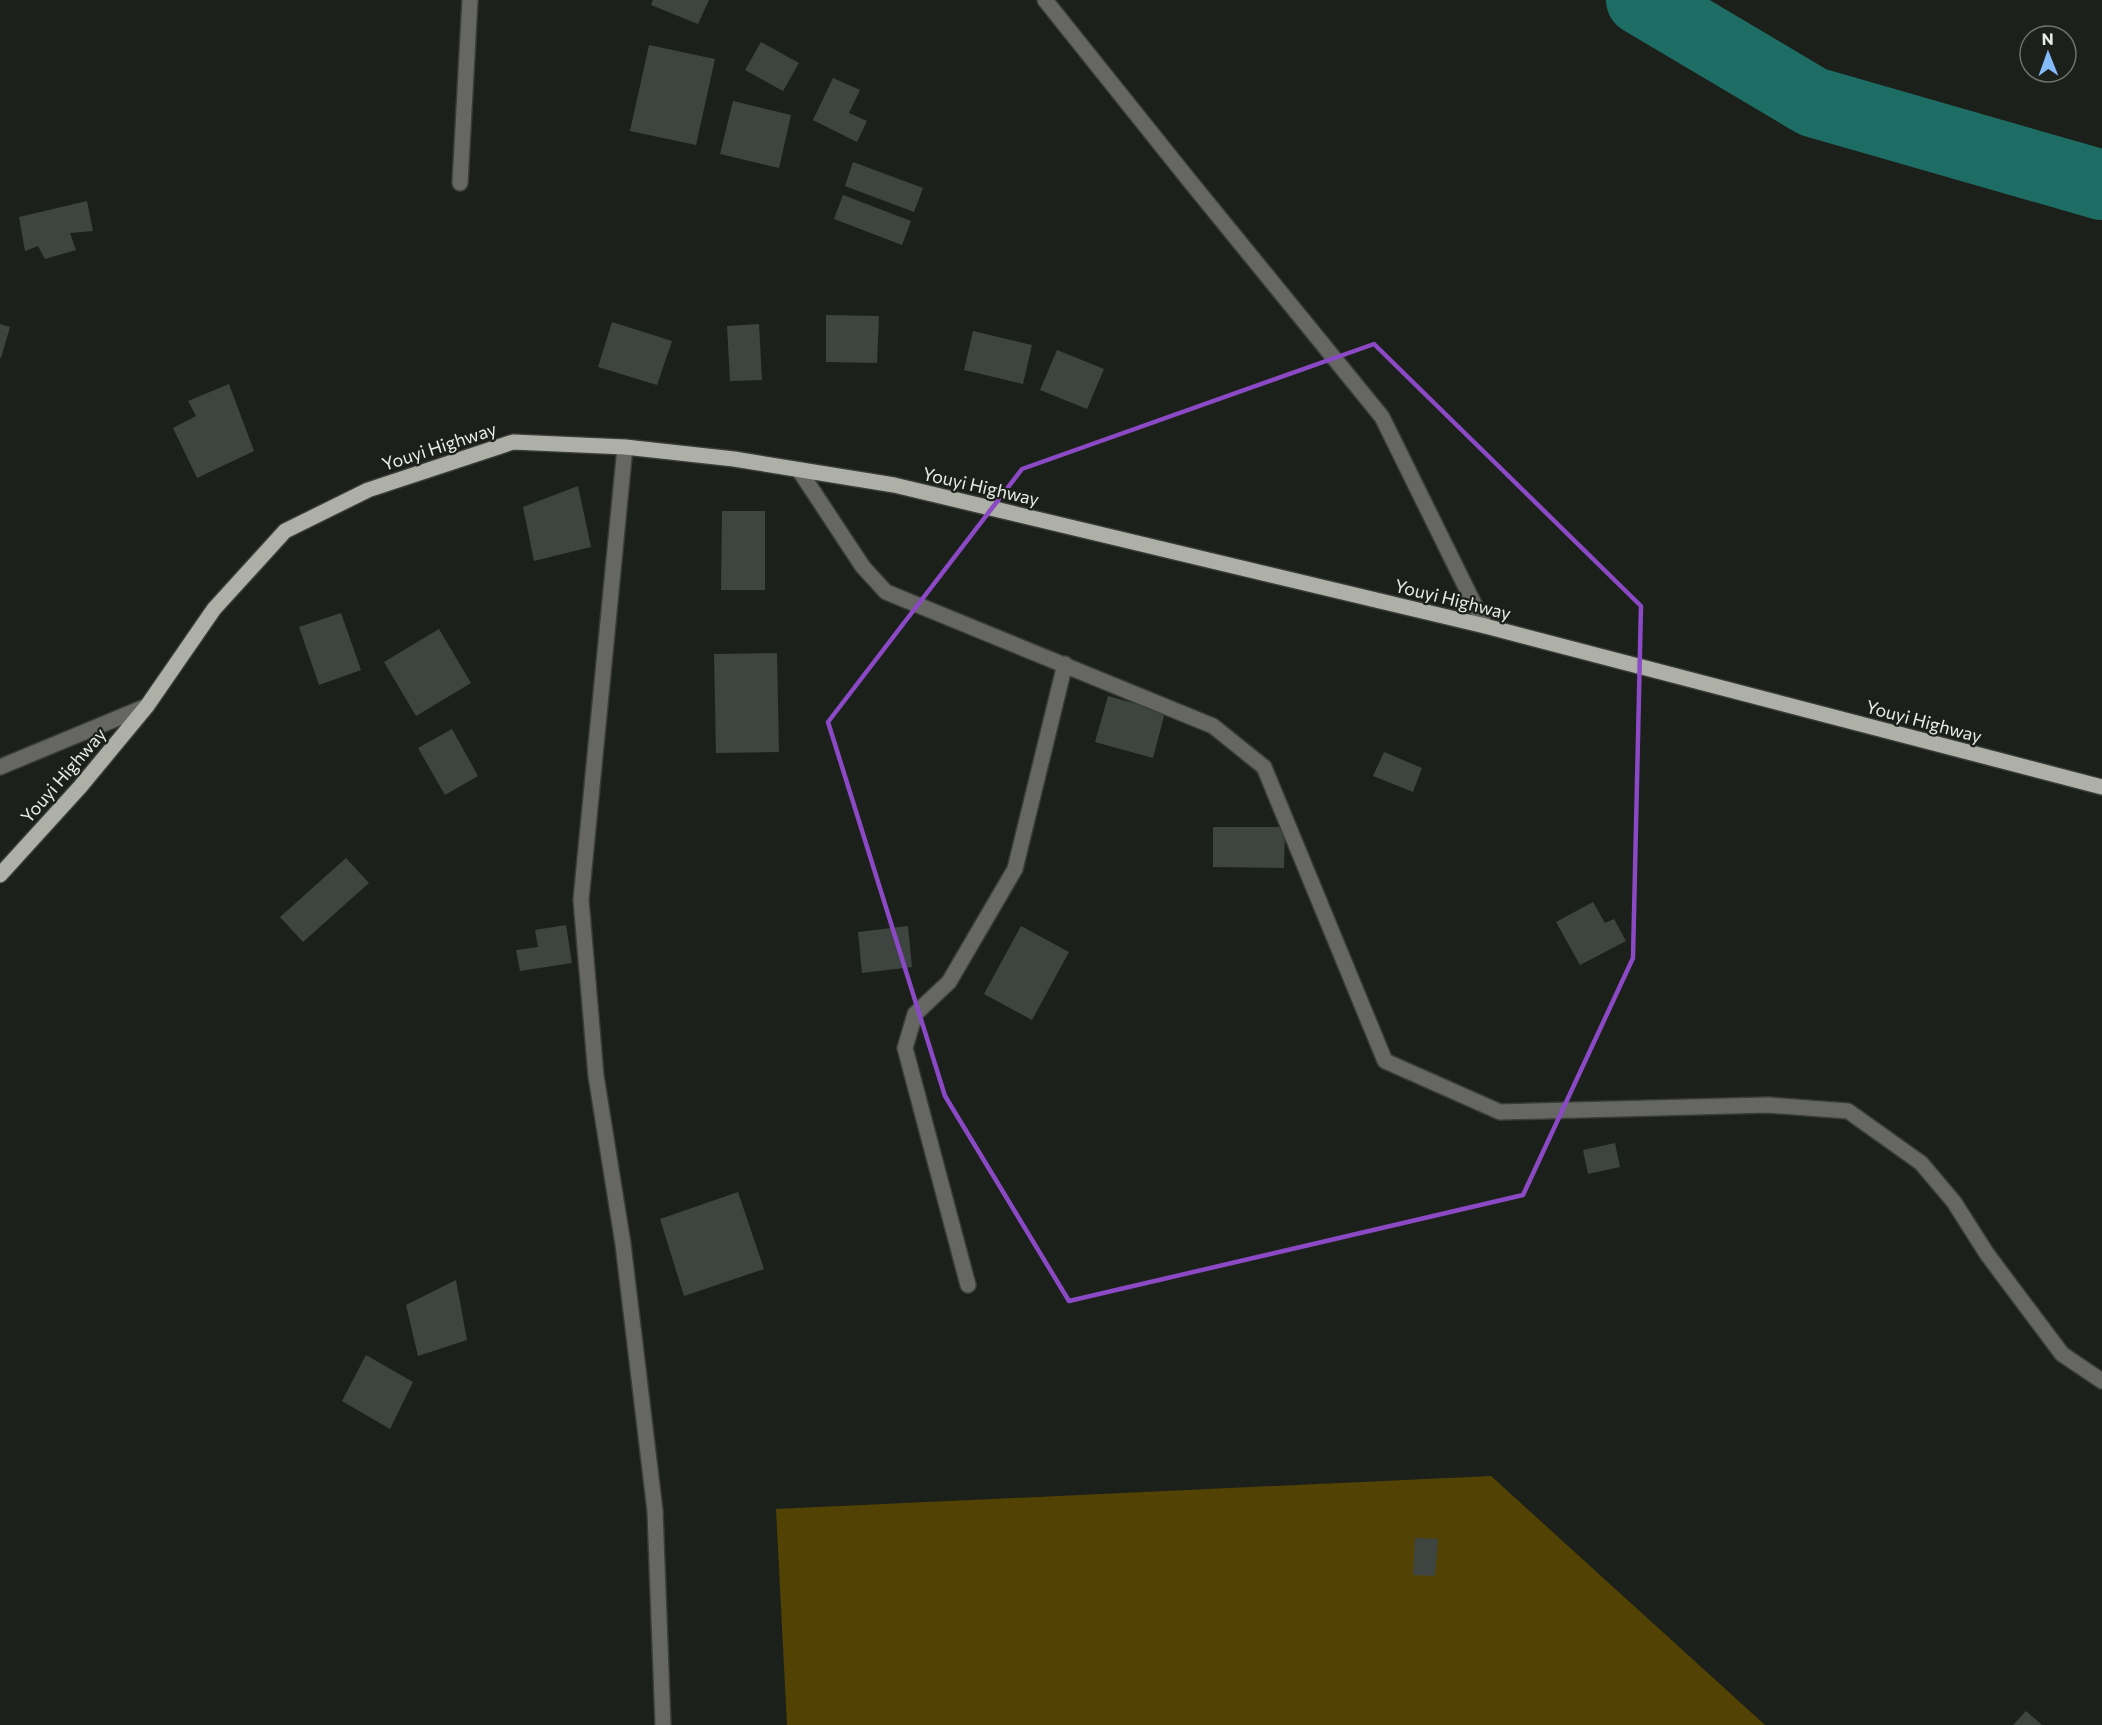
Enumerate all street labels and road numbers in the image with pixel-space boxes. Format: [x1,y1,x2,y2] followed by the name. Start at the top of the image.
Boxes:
[379,417,499,475] street label: Youyi Highway
[921,462,1041,510] street label: Youyi Highway
[1393,574,1513,624] street label: Youyi Highway
[1864,695,1984,747] street label: Youyi Highway
[16,723,110,827] street label: Youyi Highway

